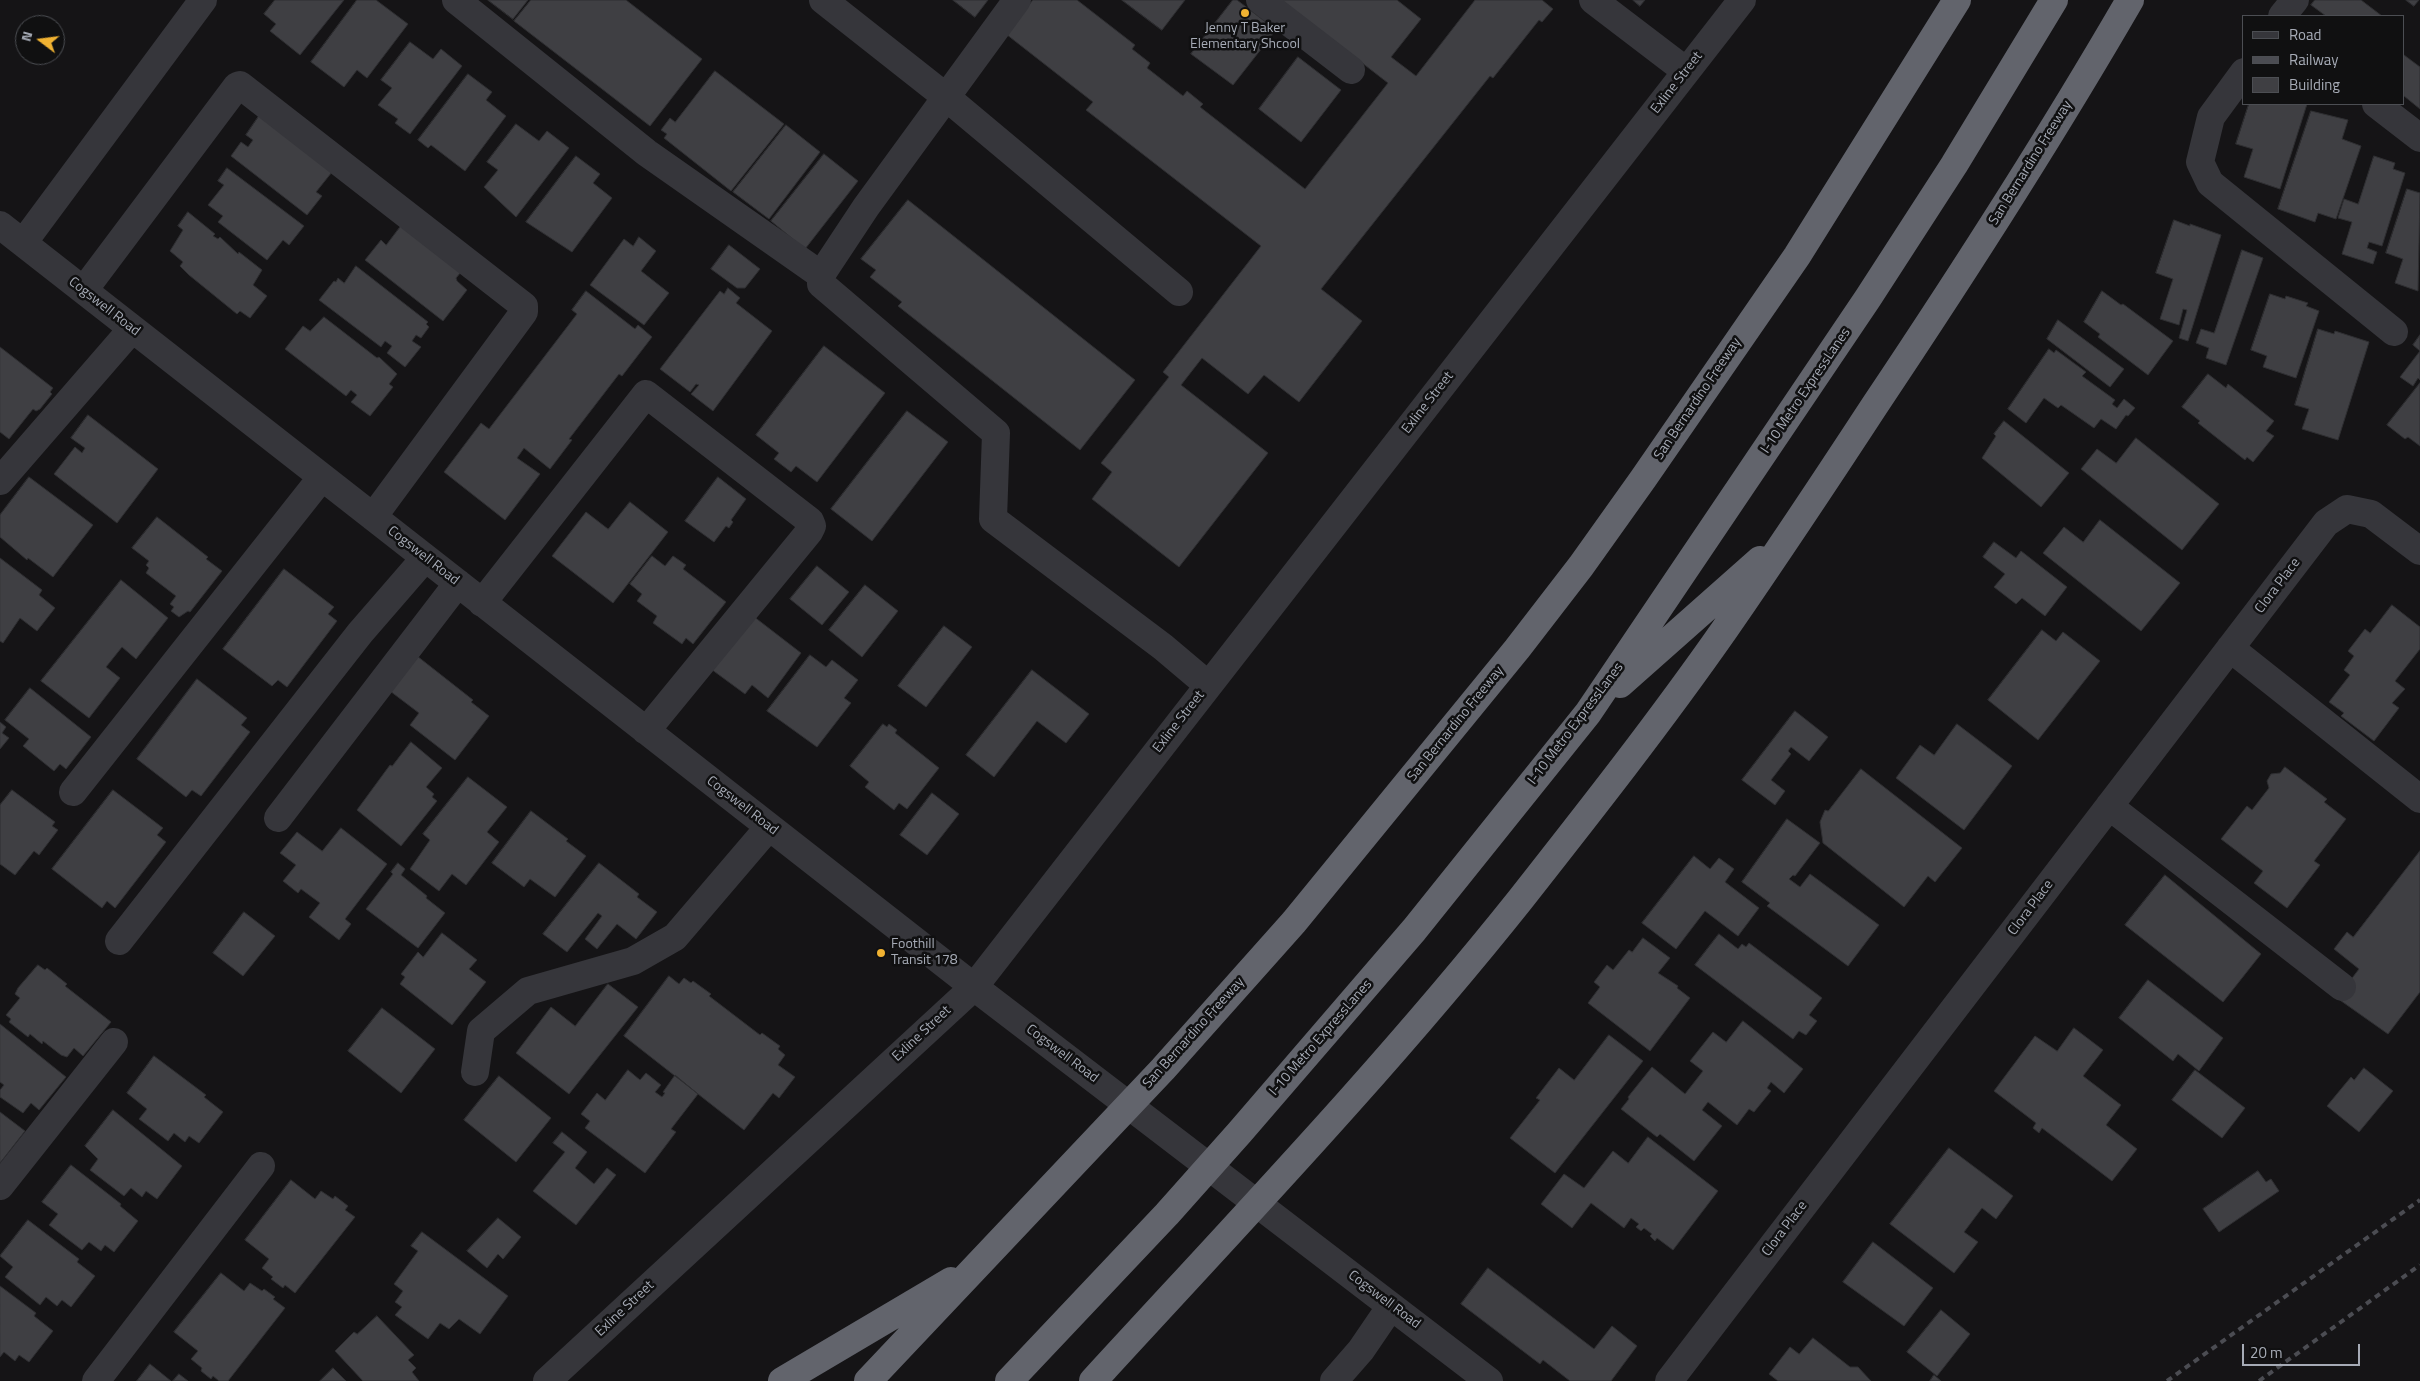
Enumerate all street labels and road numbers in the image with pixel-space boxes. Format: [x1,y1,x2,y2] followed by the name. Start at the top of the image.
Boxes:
[1648,49,1706,117] street label: Exline Street
[1986,98,2076,228] street label: San Bernardino Freeway
[65,274,143,340] street label: Cogswell Road
[1758,325,1854,457] street label: I-10 Metro ExpressLanes
[1651,335,1745,463] street label: San Bernardino Freeway
[1399,369,1457,437] street label: Exline Street
[384,523,462,589] street label: Cogswell Road
[2252,555,2304,617] street label: Clora Place
[1525,660,1627,788] street label: I-10 Metro ExpressLanes
[1404,663,1508,785] street label: San Bernardino Freeway
[1150,688,1208,756] street label: Exline Street
[703,773,781,839] street label: Cogswell Road
[2005,877,2057,939] street label: Clora Place
[1140,974,1248,1092] street label: San Bernardino Freeway
[1266,977,1376,1099] street label: I-10 Metro ExpressLanes
[889,1003,955,1065] street label: Exline Street
[1023,1021,1101,1087] street label: Cogswell Road
[1759,1198,1811,1260] street label: Clora Place
[1345,1267,1423,1333] street label: Cogswell Road
[592,1278,658,1340] street label: Exline Street

